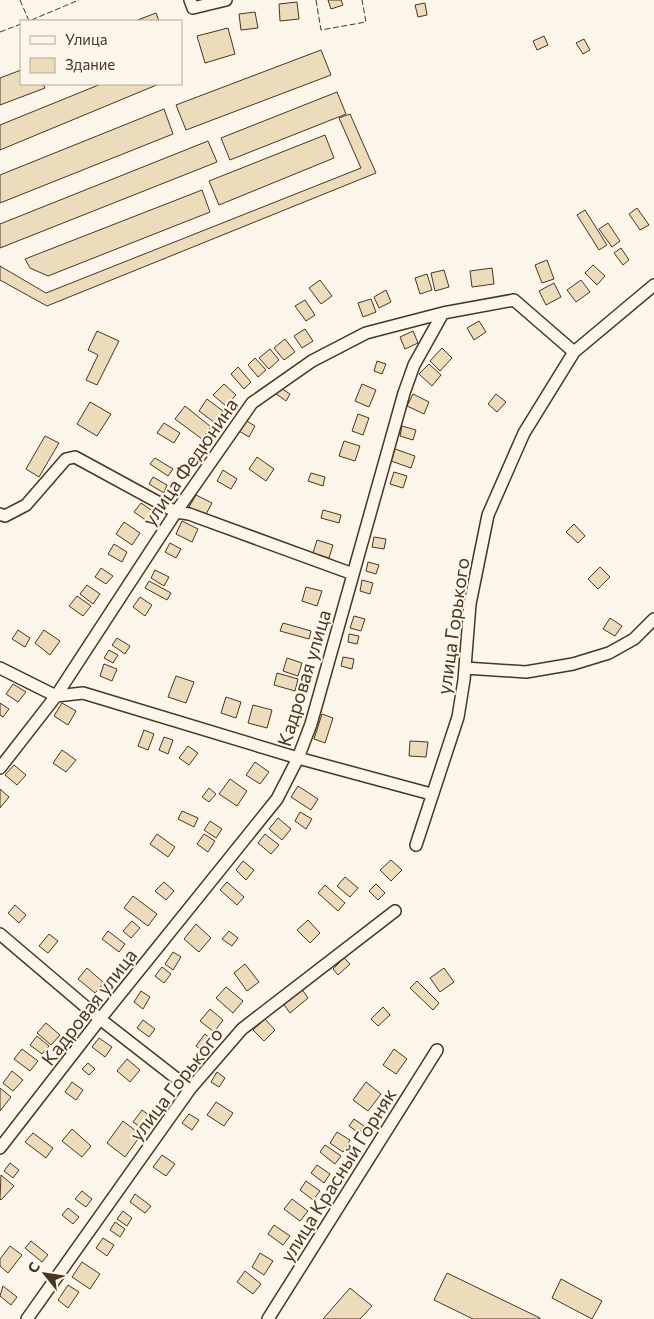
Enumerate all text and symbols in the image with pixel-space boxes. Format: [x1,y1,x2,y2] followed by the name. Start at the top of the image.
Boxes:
[20,20,182,85] legend
[65,30,107,48] text: Улица
[65,55,115,73] text: Здание
[137,393,242,530] street label: улица Федюнина
[432,556,473,696] street label: улица Горького
[272,607,335,749] street label: Кадровая улица
[36,944,141,1070] street label: Кадровая улица
[124,1022,227,1145] street label: улица Горького
[275,1084,400,1266] street label: улица Красный Горняк
[20,1249,70,1299] north arrow
[24,1259,43,1276] text: С

